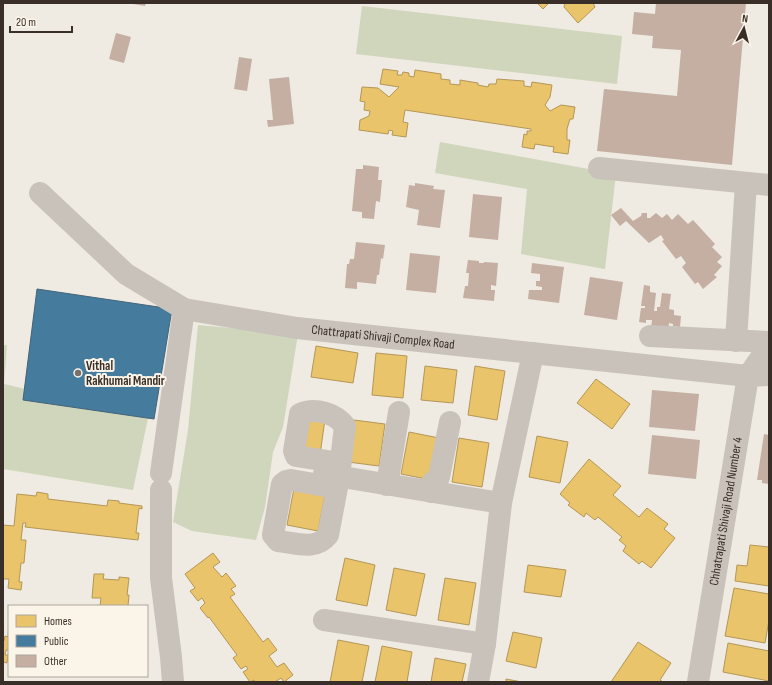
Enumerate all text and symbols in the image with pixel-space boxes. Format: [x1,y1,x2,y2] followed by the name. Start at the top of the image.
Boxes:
[10,8,72,34] scale bar
[724,8,764,48] north arrow
[741,12,749,25] text: N
[16,15,36,30] text: 20 m
[311,322,456,353] street label: Chattrapati Shivaji Complex Road
[86,358,165,389] place label: Vithal Rakhumai Mandir
[73,368,83,378] marker: Vithal Rakhumai Mandir
[706,435,746,587] street label: Chhatrapati Shivaji Road Number 4
[8,605,148,677] legend
[44,614,72,629] text: Homes
[44,634,69,649] text: Public
[44,654,68,669] text: Other

